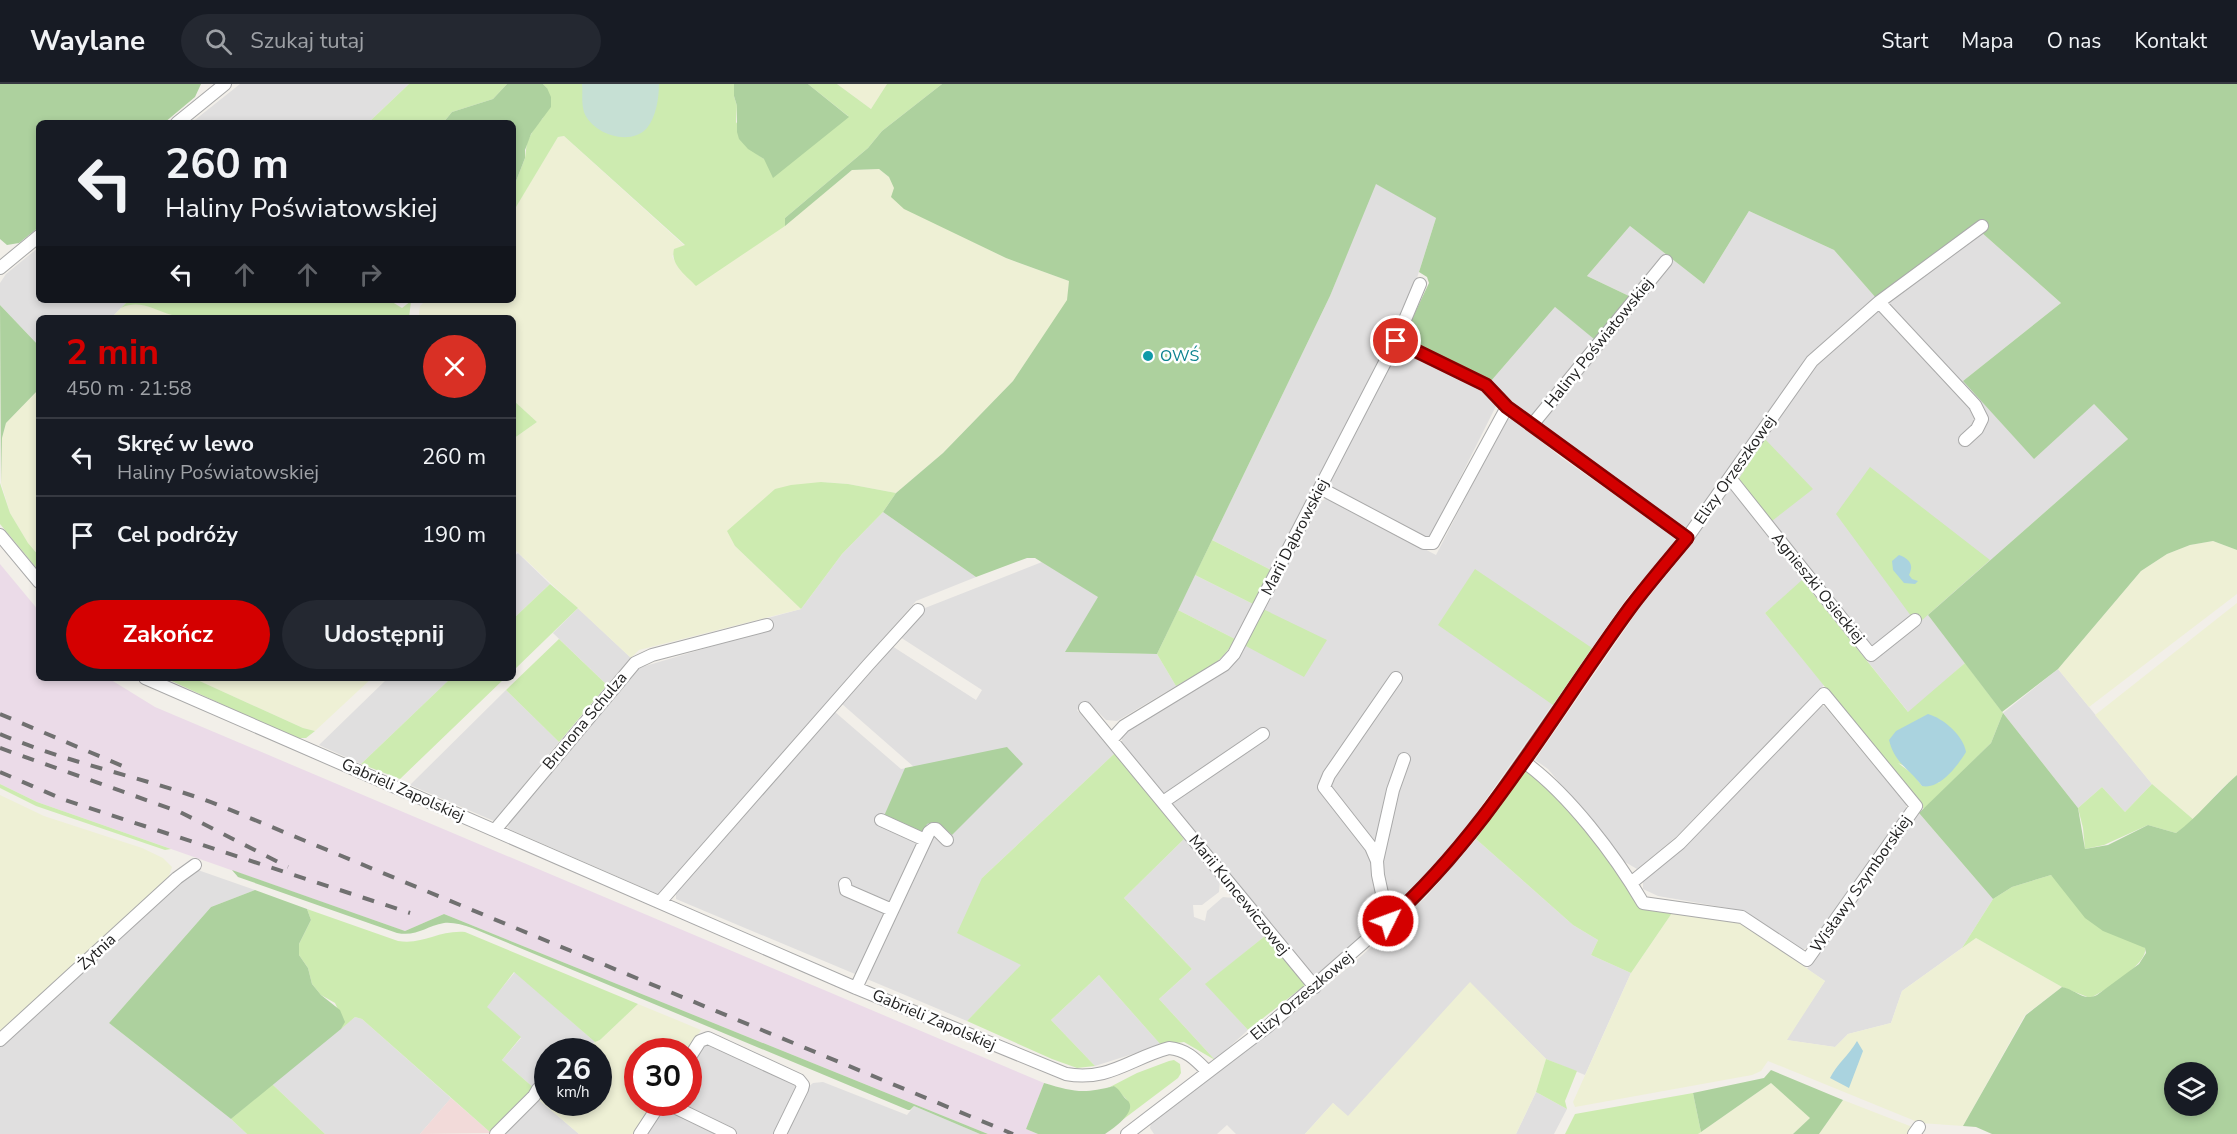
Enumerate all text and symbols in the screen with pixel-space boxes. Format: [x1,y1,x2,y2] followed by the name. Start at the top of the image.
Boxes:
[181,14,601,68] search box
[30,22,145,60] text: Waylane
[202,25,235,58] icon: search
[250,26,364,56] text: Szukaj tutaj
[1882,27,1928,55] text: Start
[1961,27,2014,55] text: Mapa
[2047,27,2101,55] text: O nas
[2134,27,2207,55] text: Kontakt
[165,136,289,193] text: 260 m
[66,144,144,222] icon: left
[165,190,438,227] text: Haliny Poświatowskiej
[165,258,198,291] icon: left
[228,258,261,291] icon: ahead
[291,258,324,291] icon: ahead
[354,258,387,291] icon: right
[1540,273,1658,413] street label: Haliny Poświatowskiej
[1370,315,1421,366] pin
[1379,324,1412,357] icon: arrive
[66,328,159,377] text: 2 min
[423,335,486,398] button: close
[1160,345,1199,367] place label: OWŚ
[1141,349,1155,363] marker: OWŚ
[66,375,192,402] text: 450 m · 21:58
[1689,411,1781,529] street label: Elizy Orzeszkowej
[117,429,254,459] text: Skręć w lewo
[66,441,99,474] icon: left
[422,442,486,472] text: 260 m
[117,459,319,486] text: Haliny Poświatowskiej
[1256,475,1334,599] street label: Marii Dąbrowskiej
[66,519,99,552] icon: arrive
[117,520,238,550] text: Cel podróży
[422,520,486,550] text: 190 m
[1766,528,1870,648] street label: Agnieszki Osieckiej
[66,600,270,669] button: Zakończ
[282,600,486,669] button: Udostępnij
[538,668,632,774] street label: Brunona Schulza
[338,753,468,827] street label: Gabrieli Zapolskiej
[1805,811,1917,957] street label: Wisławy Szymborskiej
[1183,830,1295,960] street label: Marii Kuncewiczowej
[1356,889,1420,953] position arrow
[73,929,121,975] street label: Żytnia
[1246,946,1358,1046] street label: Elizy Orzeszkowej
[869,984,999,1056] street label: Gabrieli Zapolskiej
[624,1038,702,1116] speed limit sign: 30
[555,1049,591,1090] text: 26
[2164,1062,2218,1116] map controls
[2164,1062,2218,1116] button: layers
[556,1082,590,1102] text: km/h

